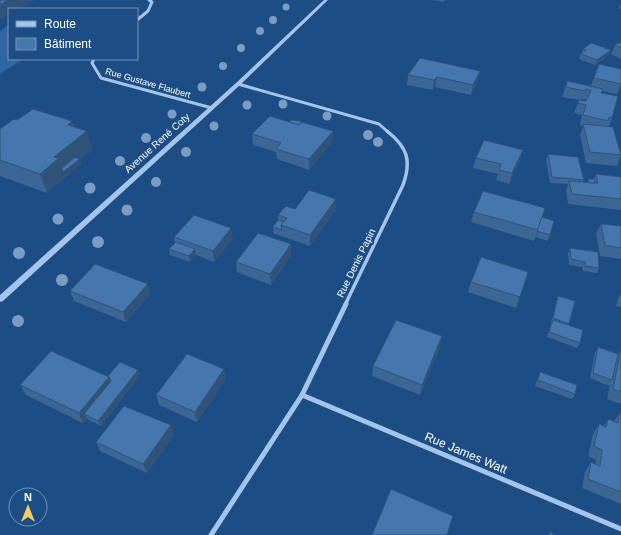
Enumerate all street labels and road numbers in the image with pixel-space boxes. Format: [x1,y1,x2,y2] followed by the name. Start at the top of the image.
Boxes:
[104,66,192,100] street label: Rue Gustave Flaubert
[122,111,192,175] street label: Avenue René Coty
[335,227,377,299] street label: Rue Denis Papin
[423,429,510,477] street label: Rue James Watt

